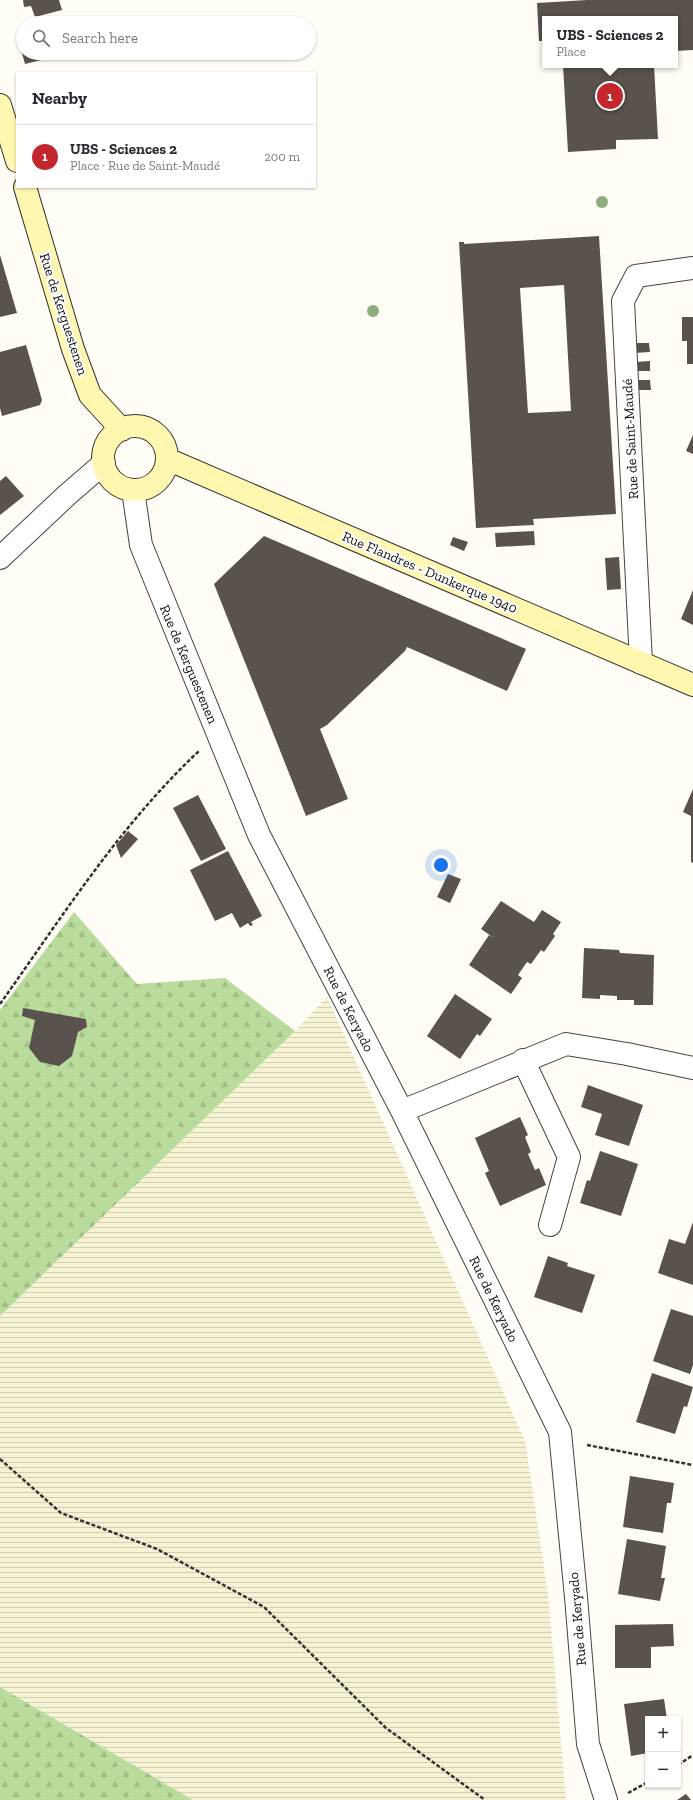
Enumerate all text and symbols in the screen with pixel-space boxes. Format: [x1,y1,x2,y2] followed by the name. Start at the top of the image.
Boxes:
[16,16,316,60] search box
[542,16,678,68] popup
[557,26,664,44] text: UBS - Sciences 2
[30,27,52,49] icon: search
[62,29,138,47] text: Search here
[557,44,586,59] text: Place
[597,81,623,111] pin: 1
[32,88,87,108] text: Nearby
[70,140,177,158] text: UBS - Sciences 2
[42,149,48,164] text: 1
[264,149,300,164] text: 200 m
[70,158,220,173] text: Place · Rue de Saint-Maudé
[36,251,91,377] street label: Rue de Kerguestenen
[619,378,642,500] street label: Rue de Saint-Maudé
[340,528,520,617] street label: Rue Flandres - Dunkerque 1940
[156,602,221,726] street label: Rue de Kerguestenen
[431,855,451,875] your location
[320,964,377,1055] street label: Rue de Keryado
[465,1253,522,1345] street label: Rue de Keryado
[565,1572,590,1666] street label: Rue de Keryado
[645,1716,681,1788] map controls
[645,1716,681,1752] button: +
[645,1752,681,1788] button: −

